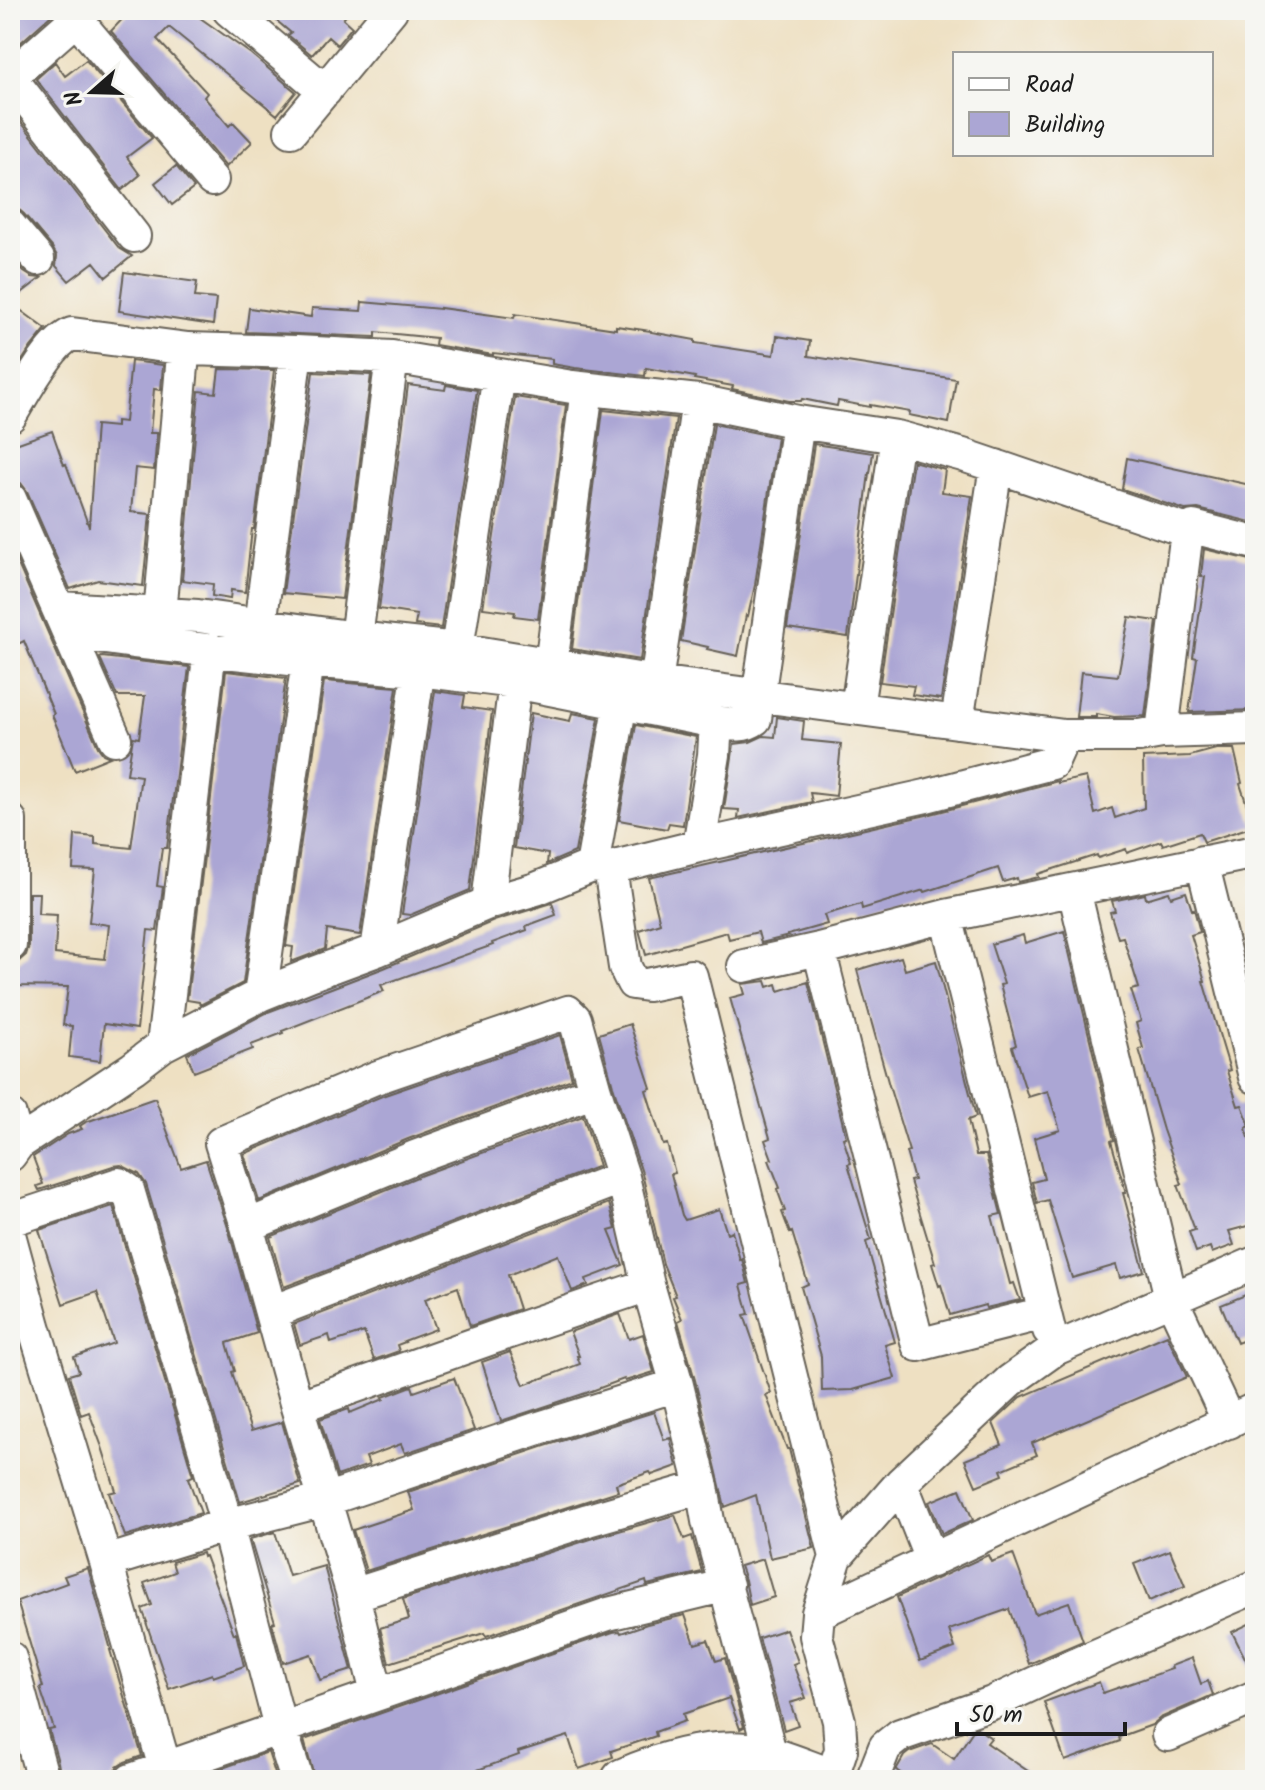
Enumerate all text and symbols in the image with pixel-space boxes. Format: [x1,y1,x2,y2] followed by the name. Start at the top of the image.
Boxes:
[52,52,132,132] north arrow
[953,52,1213,156] legend
[1025,66,1074,105] text: Road
[57,85,94,110] text: N
[1025,106,1105,145] text: Building
[957,1686,1125,1736] scale bar
[969,1696,1023,1735] text: 50 m

